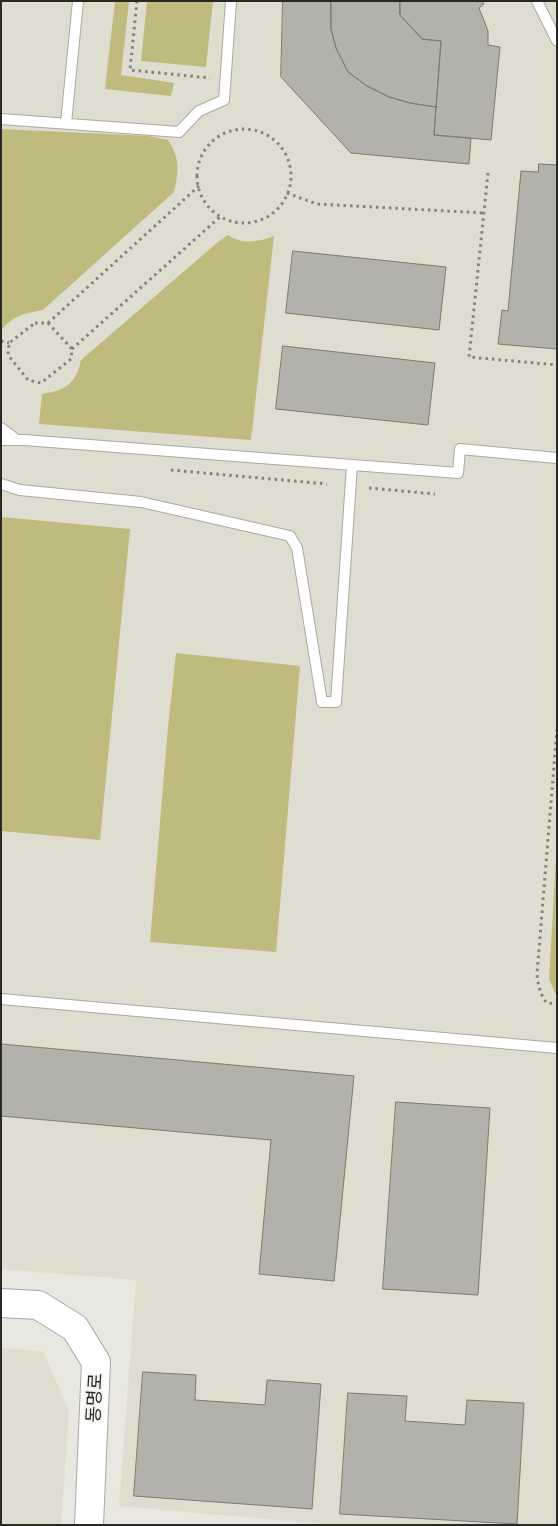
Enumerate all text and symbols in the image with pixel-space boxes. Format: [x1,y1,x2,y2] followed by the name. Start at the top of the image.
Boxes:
[83,1373,107,1423] street label: 동명로

